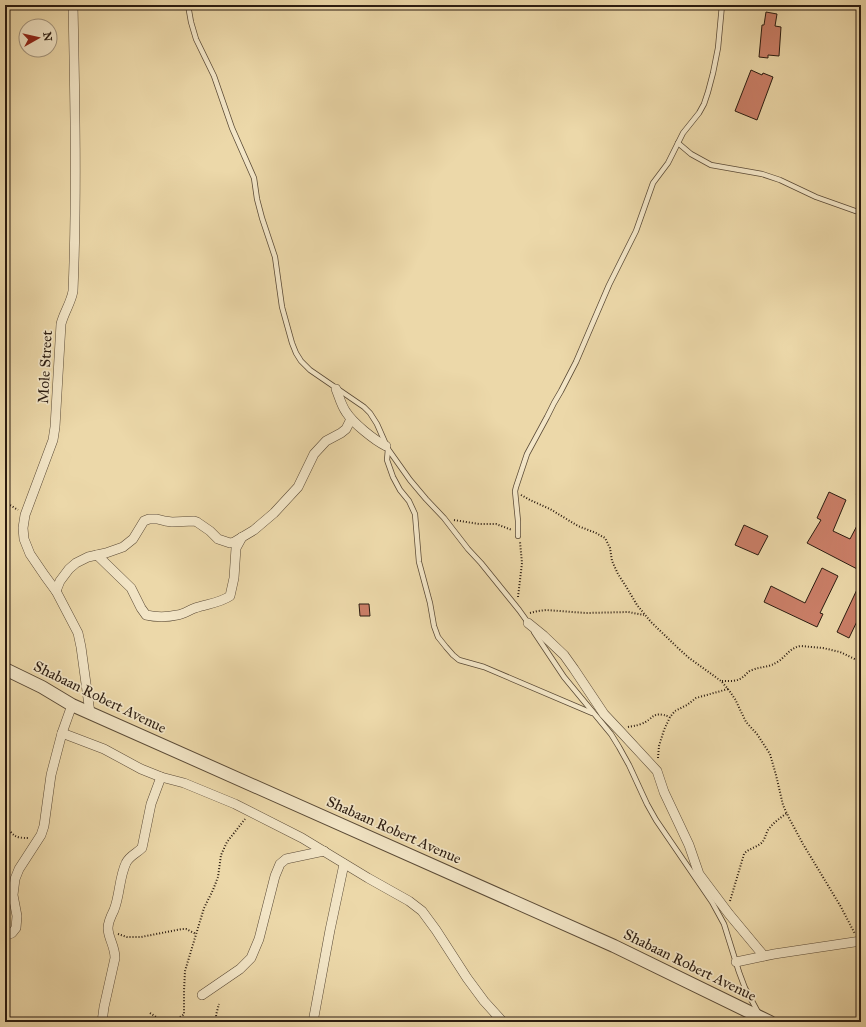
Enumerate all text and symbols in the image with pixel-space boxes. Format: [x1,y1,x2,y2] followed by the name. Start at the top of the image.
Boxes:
[18,18,58,58] north arrow
[40,31,55,43] text: N
[34,329,56,404] street label: Mole Street
[31,657,169,737] street label: Shabaan Robert Avenue
[324,792,464,868] street label: Shabaan Robert Avenue
[621,925,759,1005] street label: Shabaan Robert Avenue

